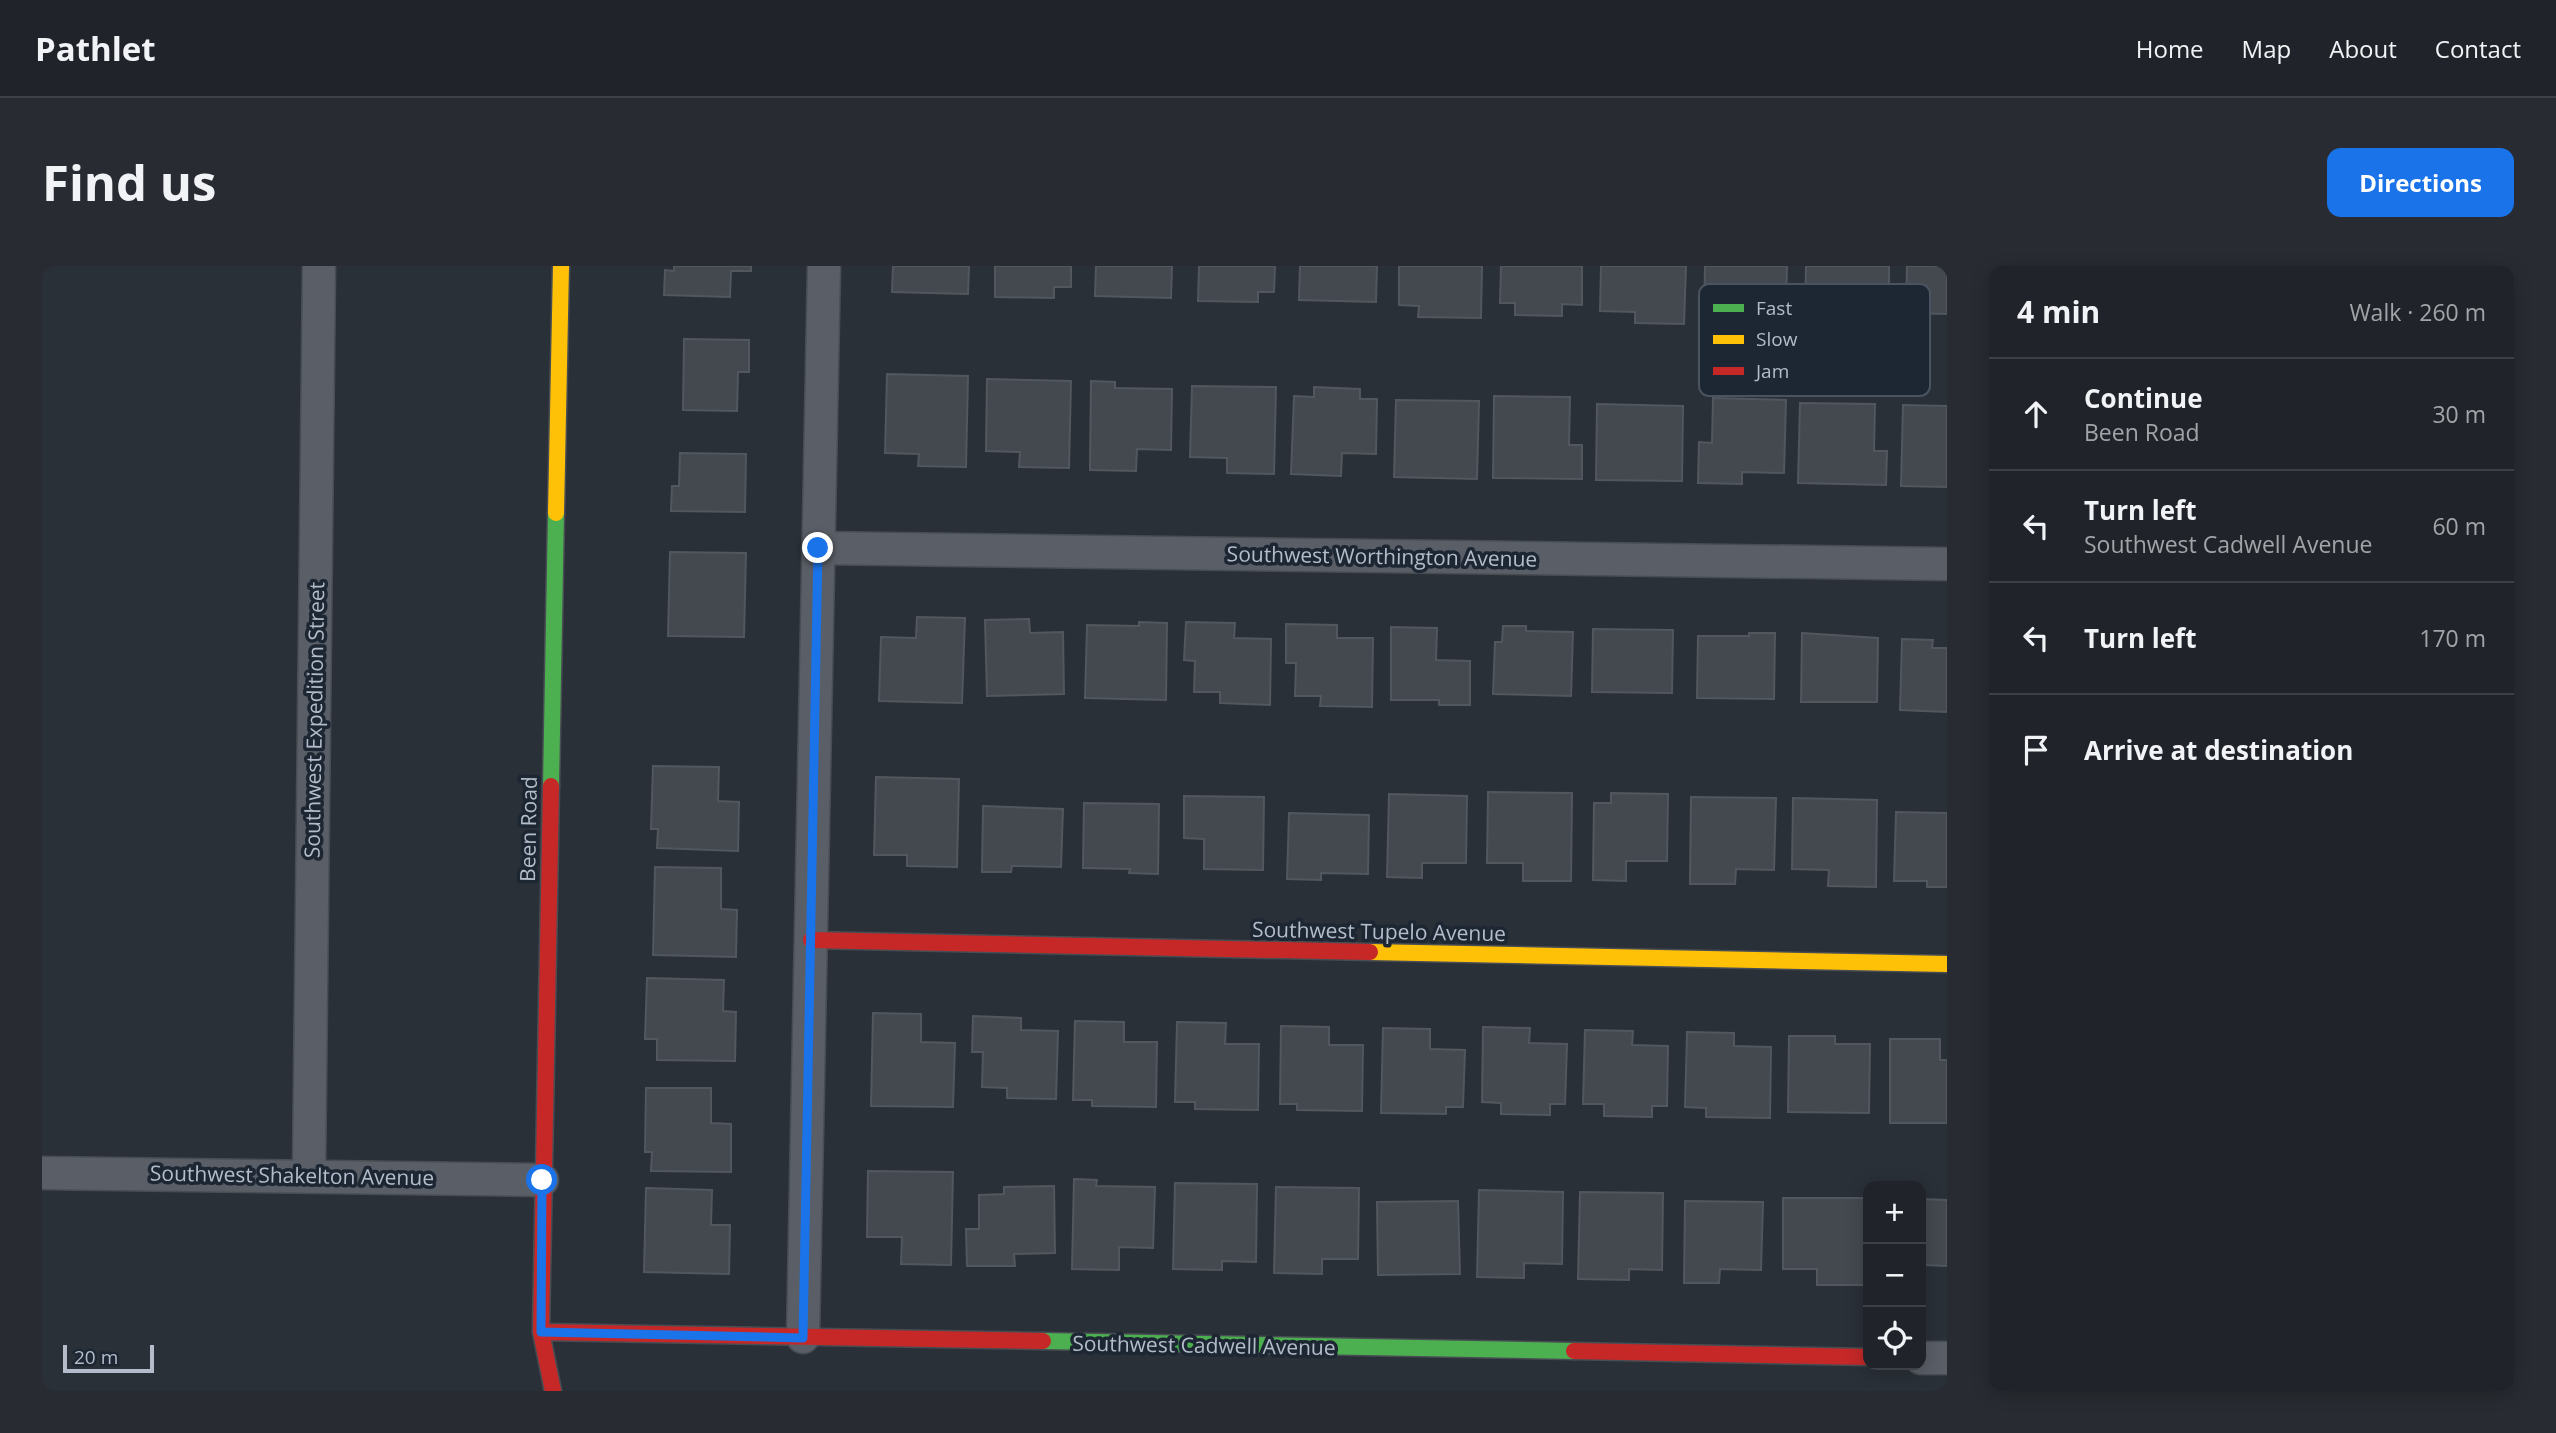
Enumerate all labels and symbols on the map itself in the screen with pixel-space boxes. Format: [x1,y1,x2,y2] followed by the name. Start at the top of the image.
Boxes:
[1699,284,1930,396] legend
[1756,295,1792,321] text: Fast
[1756,326,1798,352] text: Slow
[1754,358,1789,384] text: Jam
[802,532,833,563] route end
[1227,539,1537,573] street label: Southwest Worthington Avenue
[298,582,330,858] street label: Southwest Expedition Street
[513,776,543,882] street label: Been Road
[1252,915,1506,947] street label: Southwest Tupelo Avenue
[150,1159,434,1191] street label: Southwest Shakelton Avenue
[526,1164,557,1195] route start
[1072,1329,1336,1361] street label: Southwest Cadwell Avenue
[63,1342,154,1374] scale bar

